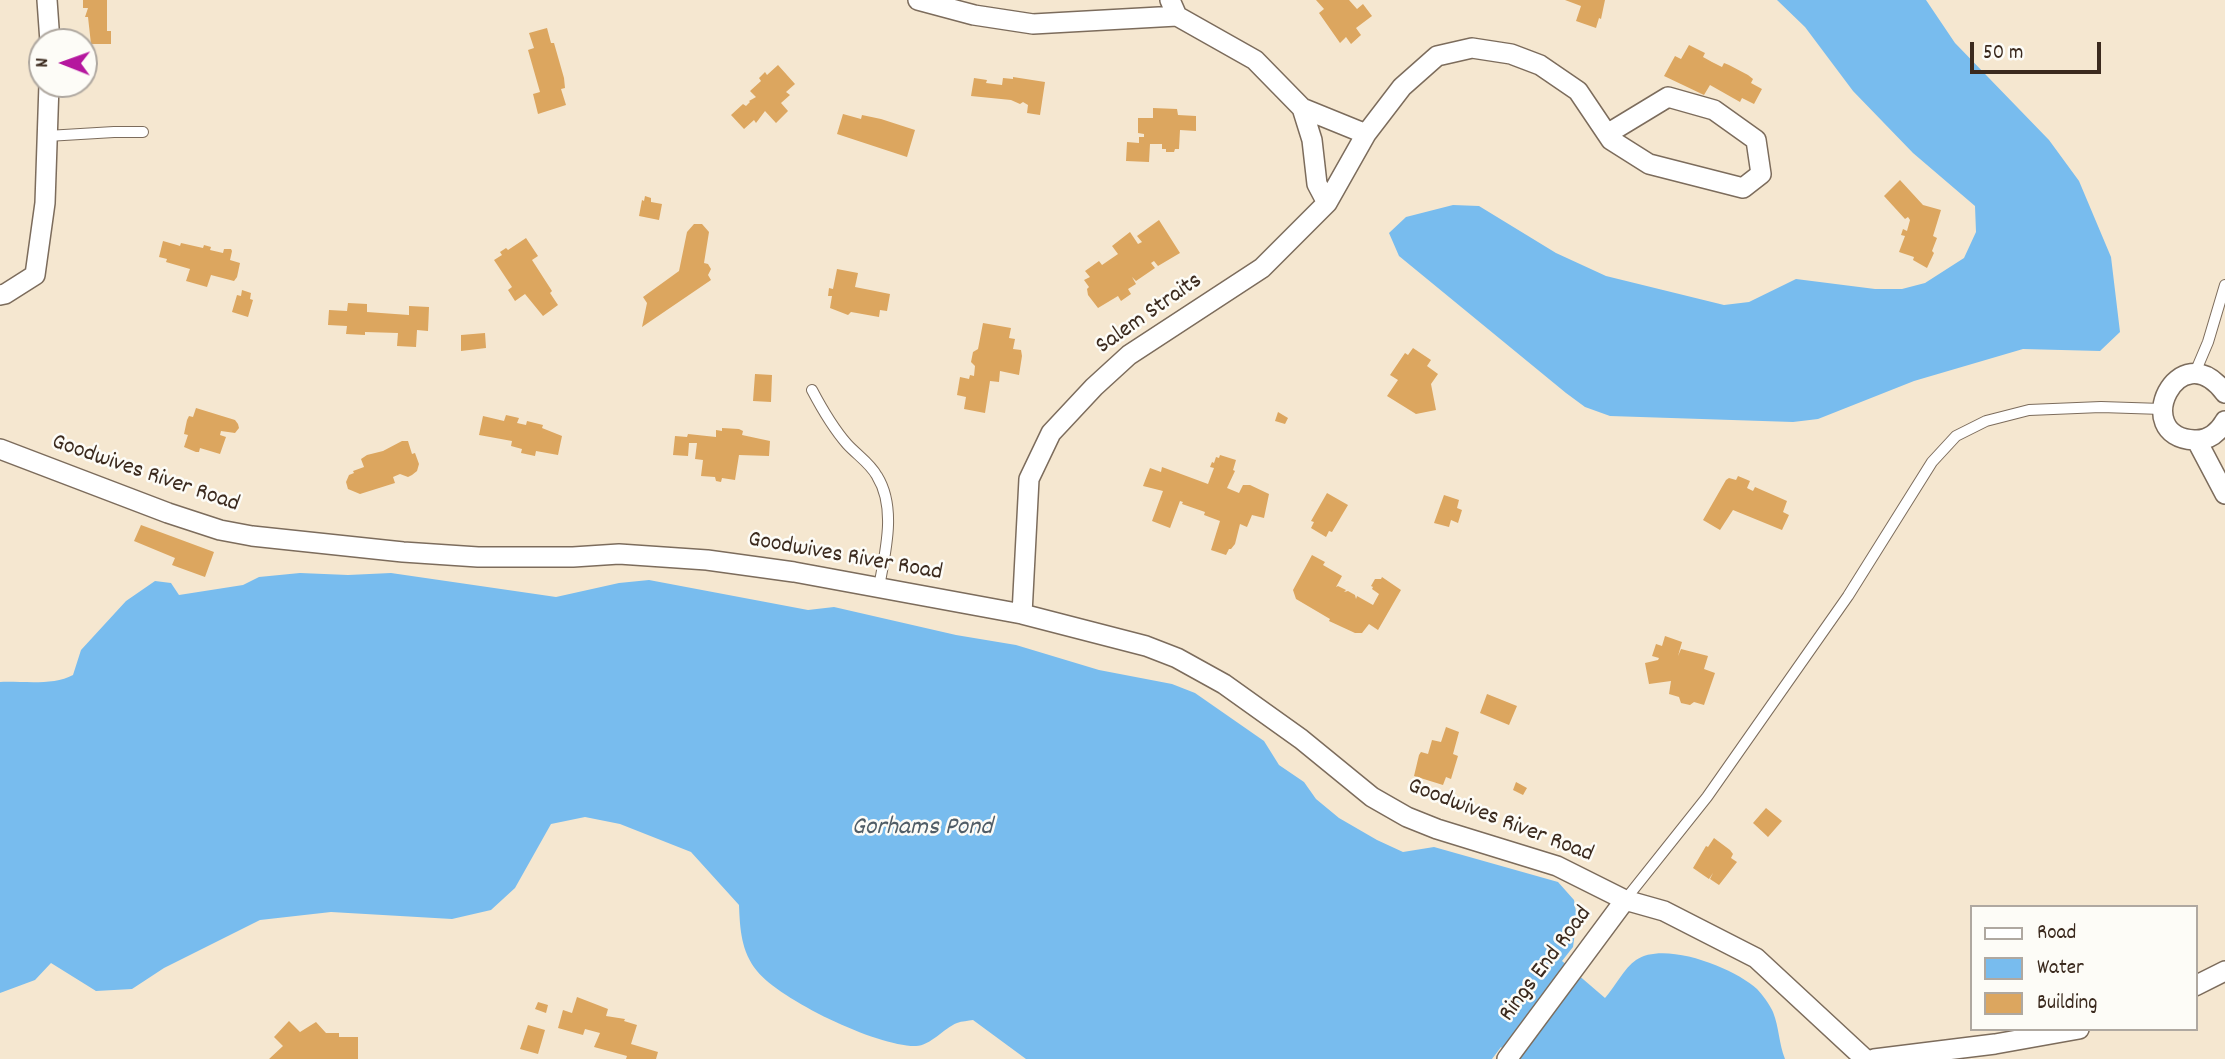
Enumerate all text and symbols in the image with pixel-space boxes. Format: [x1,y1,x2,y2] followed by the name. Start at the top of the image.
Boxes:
[28,28,98,98] north arrow
[1973,28,2104,72] scale bar
[1983,39,2023,69] text: 50 m
[30,58,57,68] text: N
[1091,268,1209,362] street label: Salem Straits
[47,429,243,521] street label: Goodwives River Road
[746,527,944,589] street label: Goodwives River Road
[1403,773,1597,871] street label: Goodwives River Road
[852,813,992,845] water label: Gorhams Pond
[1494,902,1600,1028] street label: Rings End Road
[1969,905,2197,1031] legend
[2037,919,2076,949] text: Road
[2037,954,2084,984] text: Water
[2037,989,2097,1019] text: Building

